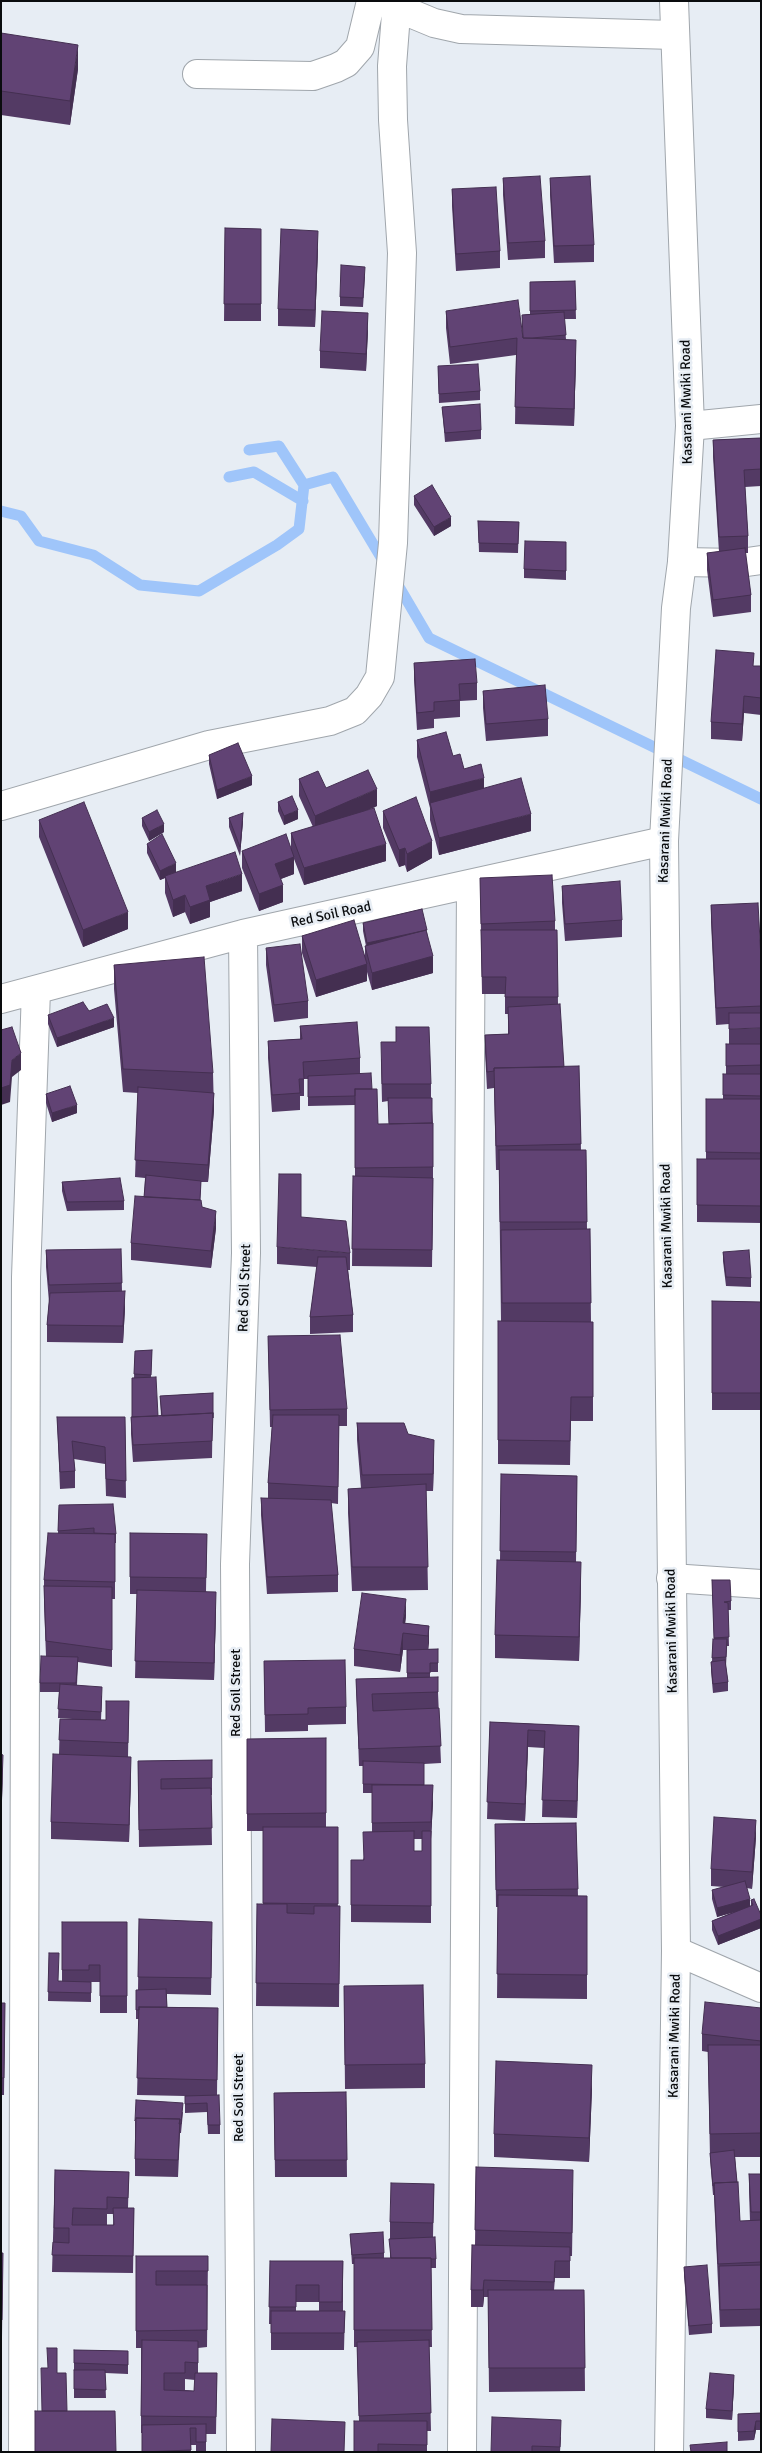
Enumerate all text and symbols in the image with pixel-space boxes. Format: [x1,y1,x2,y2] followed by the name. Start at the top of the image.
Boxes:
[678,340,696,464] street label: Kasarani Mwiki Road
[655,758,677,884] street label: Kasarani Mwiki Road
[289,898,373,932] street label: Red Soil Road
[658,1164,676,1288] street label: Kasarani Mwiki Road
[235,1244,255,1332] street label: Red Soil Street
[663,1569,681,1693] street label: Kasarani Mwiki Road
[228,1649,244,1737] street label: Red Soil Street
[666,1974,684,2098] street label: Kasarani Mwiki Road
[231,2054,247,2142] street label: Red Soil Street

